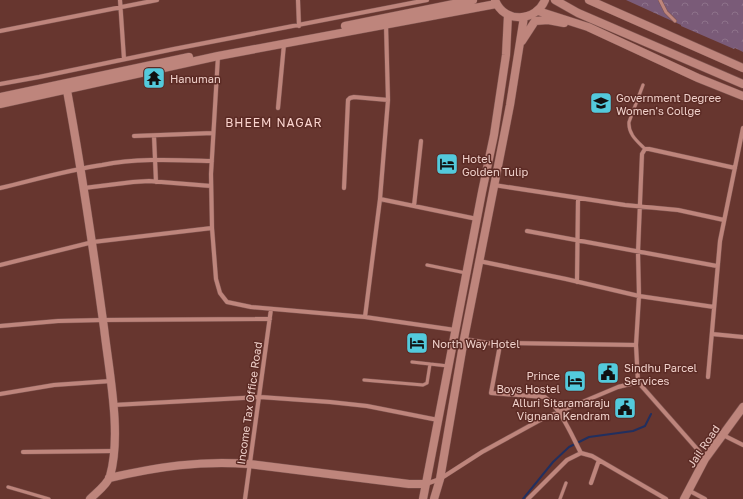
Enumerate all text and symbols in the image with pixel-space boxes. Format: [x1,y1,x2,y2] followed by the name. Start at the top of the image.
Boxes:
[141,65,167,91] temple icon: Hanuman
[170,72,221,85] place label: Hanuman
[588,90,614,116] school or university icon: Government Degree Women's Collge
[616,91,721,117] place label: Government Degree Women's Collge
[225,115,323,130] district label: BHEEM NAGAR
[434,151,460,177] hotel icon: Hotel Golden Tulip
[462,152,528,178] place label: Hotel Golden Tulip
[404,330,430,356] hotel icon: North Way Hotel
[432,337,520,350] place label: North Way Hotel
[234,341,264,465] street label: Income Tax Office Road
[595,360,621,386] public building icon: Sindhu Parcel Services
[624,361,698,387] place label: Sindhu Parcel Services
[562,368,588,394] hotel icon: Prince Boys Hostel
[496,369,560,395] place label: Prince Boys Hostel
[612,395,638,421] public building icon: Alluri Sitaramaraju Vignana Kendram
[512,396,610,422] place label: Alluri Sitaramaraju Vignana Kendram
[684,422,722,470] street label: Jail Road

